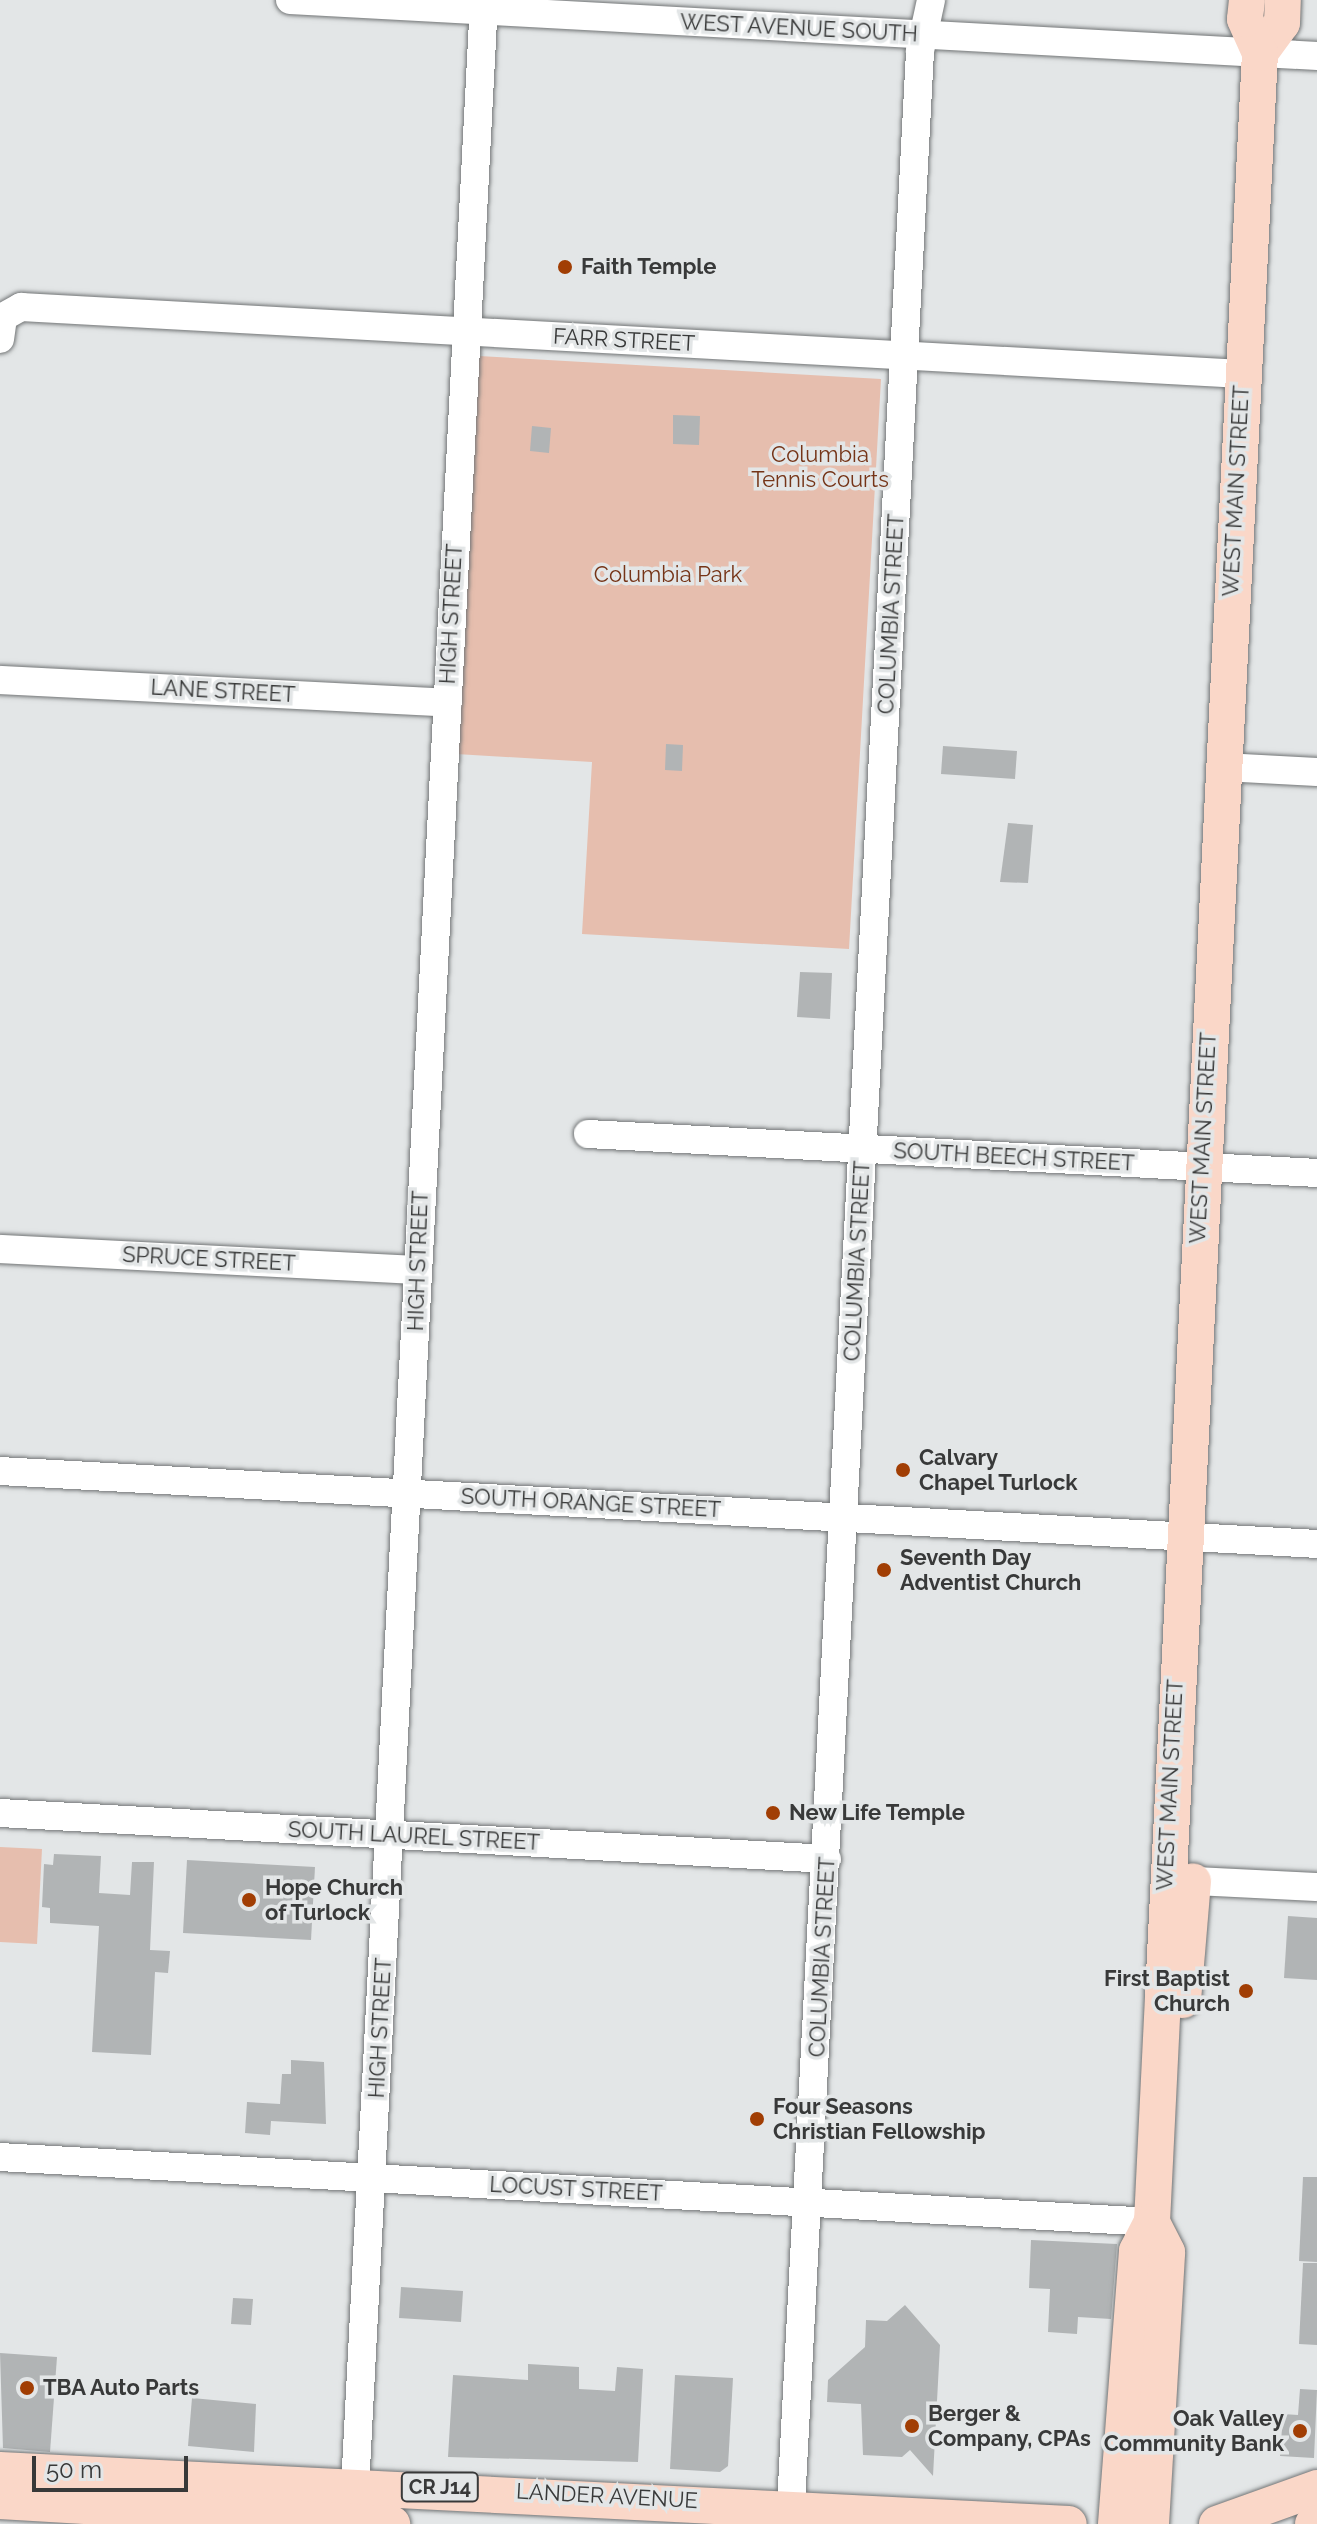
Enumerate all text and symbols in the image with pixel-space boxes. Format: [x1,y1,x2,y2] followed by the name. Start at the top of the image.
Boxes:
[679,9,919,47] street label: WEST AVENUE SOUTH
[581,254,717,280] place label: Faith Temple
[556,258,574,276] marker: Faith Temple
[552,323,696,357] street label: FARR STREET
[1217,384,1255,598] street label: WEST MAIN STREET
[751,441,889,492] park label: Columbia Tennis Courts
[873,513,909,715] street label: COLUMBIA STREET
[434,543,468,685] street label: HIGH STREET
[594,562,742,588] park label: Columbia Park
[150,674,296,708] street label: LANE STREET
[1184,1031,1222,1245] street label: WEST MAIN STREET
[893,1138,1135,1176] street label: SOUTH BEECH STREET
[839,1160,875,1362] street label: COLUMBIA STREET
[402,1190,434,1332] street label: HIGH STREET
[122,1241,296,1277] street label: SPRUCE STREET
[919,1444,1079,1496] place label: Calvary Chapel Turlock
[894,1461,912,1479] marker: Calvary Chapel Turlock
[460,1483,722,1523] street label: SOUTH ORANGE STREET
[900,1544,1081,1596] place label: Seventh Day Adventist Church
[875,1561,893,1579] marker: Seventh Day Adventist Church
[1151,1678,1189,1892] street label: WEST MAIN STREET
[789,1800,966,1826] place label: New Life Temple
[764,1804,782,1822] marker: New Life Temple
[287,1816,541,1856] street label: SOUTH LAUREL STREET
[804,1856,840,2058] street label: COLUMBIA STREET
[265,1874,403,1926] place label: Hope Church of Turlock
[240,1891,258,1909] marker: Hope Church of Turlock
[363,1957,397,2099] street label: HIGH STREET
[1104,1965,1230,2016] place label: First Baptist Church
[1237,1982,1255,2000] marker: First Baptist Church
[773,2093,985,2144] place label: Four Seasons Christian Fellowship
[748,2110,766,2128] marker: Four Seasons Christian Fellowship
[488,2171,664,2207] street label: LOCUST STREET
[43,2375,200,2401] place label: TBA Auto Parts
[18,2379,36,2397] marker: TBA Auto Parts
[928,2400,1091,2452] place label: Berger & Company, CPAs
[1103,2405,1284,2456] place label: Oak Valley Community Bank
[903,2417,921,2435] marker: Berger & Company, CPAs
[1291,2422,1309,2440] marker: Oak Valley Community Bank
[36,2440,192,2490] scale bar
[46,2455,102,2484] text: 50 m
[400,2471,480,2503] road number: CR J14
[515,2478,699,2514] street label: LANDER AVENUE

